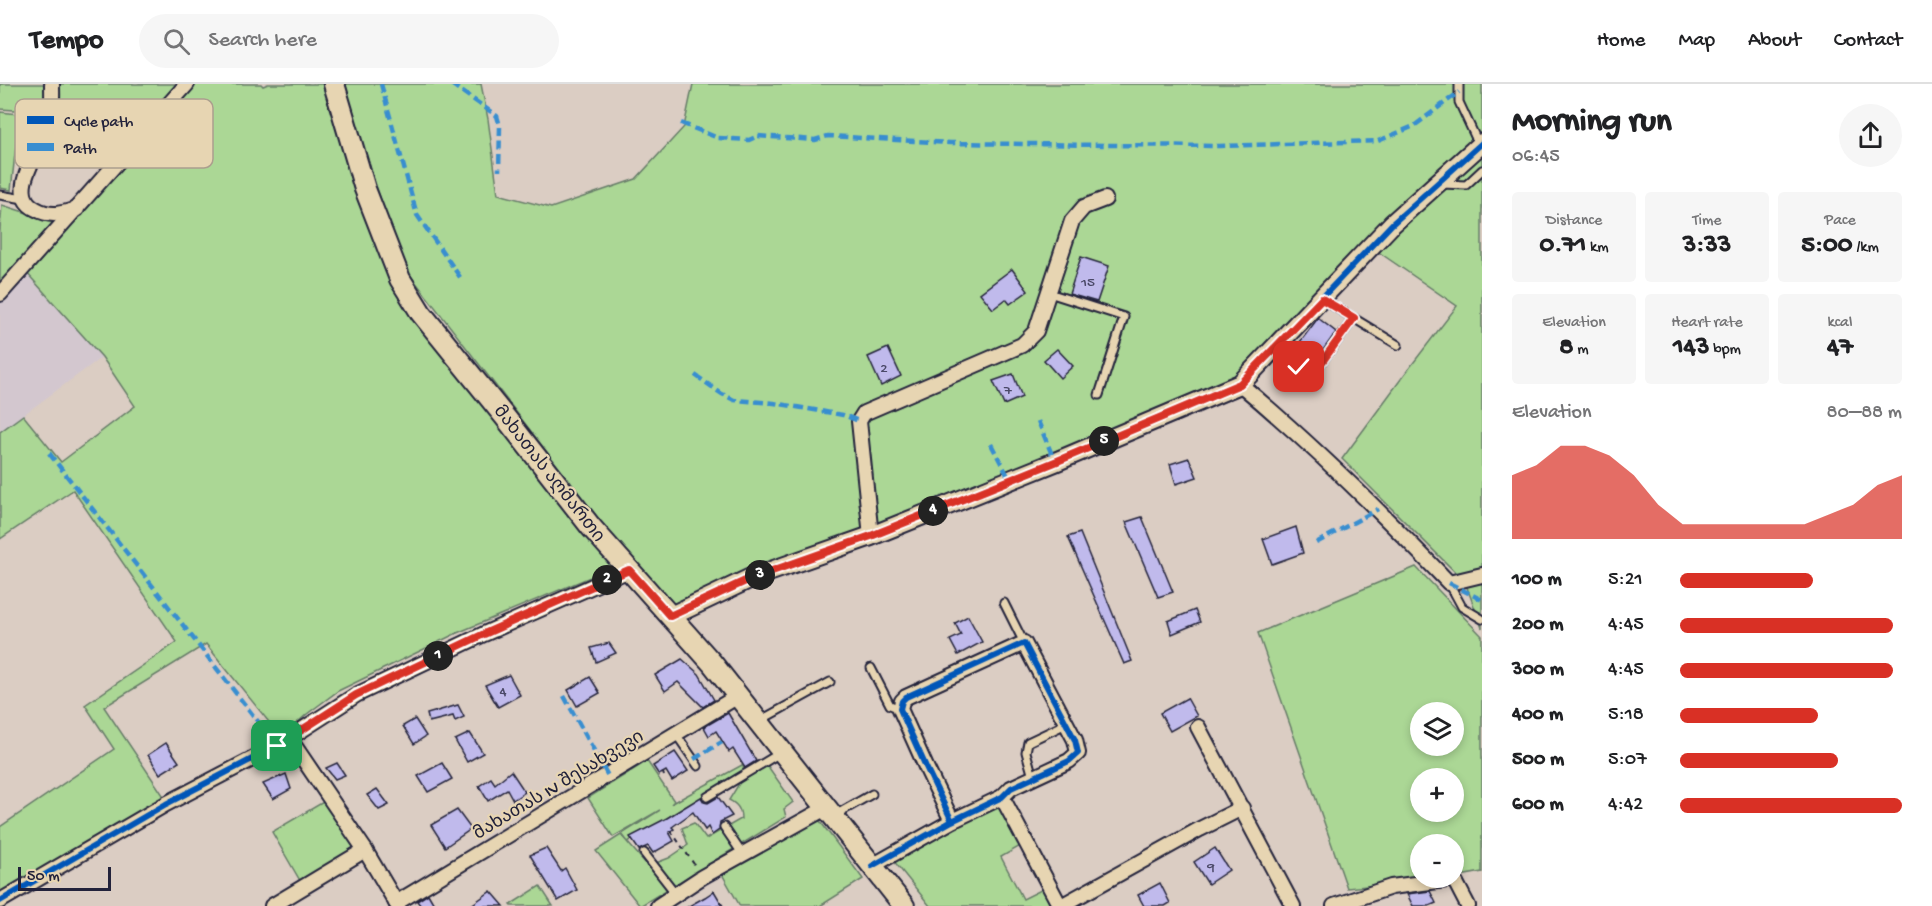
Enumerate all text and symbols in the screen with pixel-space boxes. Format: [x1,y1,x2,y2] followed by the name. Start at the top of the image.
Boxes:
[139,14,559,68] search box
[30,25,103,58] text: Tempo
[160,25,193,58] icon: search
[208,28,317,54] text: Search here
[1597,29,1645,54] text: Home
[1678,29,1715,54] text: Map
[1748,29,1801,54] text: About
[1834,29,1902,54] text: Contact
[15,99,213,168] legend
[1512,104,1672,142] text: Morning run
[1839,104,1902,167] button: share
[64,114,134,133] text: Cycle path
[63,141,97,160] text: Path
[1512,146,1560,169] text: 06:45
[1546,212,1602,231] text: Distance
[1692,212,1722,231] text: Time
[1824,212,1856,231] text: Pace
[1539,231,1586,262] text: 0.71
[1683,231,1731,262] text: 3:33
[1801,231,1853,262] text: 5:00
[1586,239,1609,258] text: km
[1853,239,1879,258] text: /km
[1080,274,1095,292] house number: 15
[1542,314,1606,333] text: Elevation
[1671,314,1743,333] text: Heart rate
[1828,314,1852,333] text: kcal
[1559,333,1574,364] text: 8
[1673,333,1709,364] text: 143
[1827,333,1853,364] text: 47
[1273,341,1324,392] pin
[1574,341,1589,360] text: m
[1709,341,1741,360] text: bpm
[1282,350,1315,383] icon: check
[880,360,888,378] house number: 2
[1003,382,1013,400] house number: 7
[488,401,609,547] street label: მახათას აღმართი
[1512,402,1592,425] text: Elevation
[1827,402,1902,425] text: 80–88 m
[1089,426,1119,456] pin: 5
[1100,431,1108,450] text: 5
[918,496,948,526] pin: 4
[929,501,937,520] text: 4
[745,560,775,590] pin: 3
[592,565,622,595] pin: 2
[756,565,764,584] text: 3
[1512,569,1562,592] text: 100 m
[1608,569,1643,592] text: 5:21
[603,570,611,589] text: 2
[1512,614,1563,637] text: 200 m
[1608,614,1644,637] text: 4:45
[423,641,453,671] pin: 1
[435,646,441,665] text: 1
[1512,659,1564,682] text: 300 m
[1608,659,1644,682] text: 4:45
[499,683,507,701] house number: 4
[1410,702,1464,888] map controls
[1410,702,1464,756] button: layers
[1512,704,1563,727] text: 400 m
[1608,704,1644,727] text: 5:18
[251,720,302,771] pin
[470,727,648,845] street label: მახათას IV შესახვევი
[260,729,293,762] icon: arrive
[1512,749,1564,772] text: 500 m
[1608,749,1647,772] text: 5:07
[1410,768,1464,822] button: +
[1512,794,1564,817] text: 600 m
[1608,794,1643,817] text: 4:42
[1410,834,1464,888] button: −
[1206,859,1215,877] house number: 9
[18,864,111,892] scale bar
[27,868,60,887] text: 50 m

